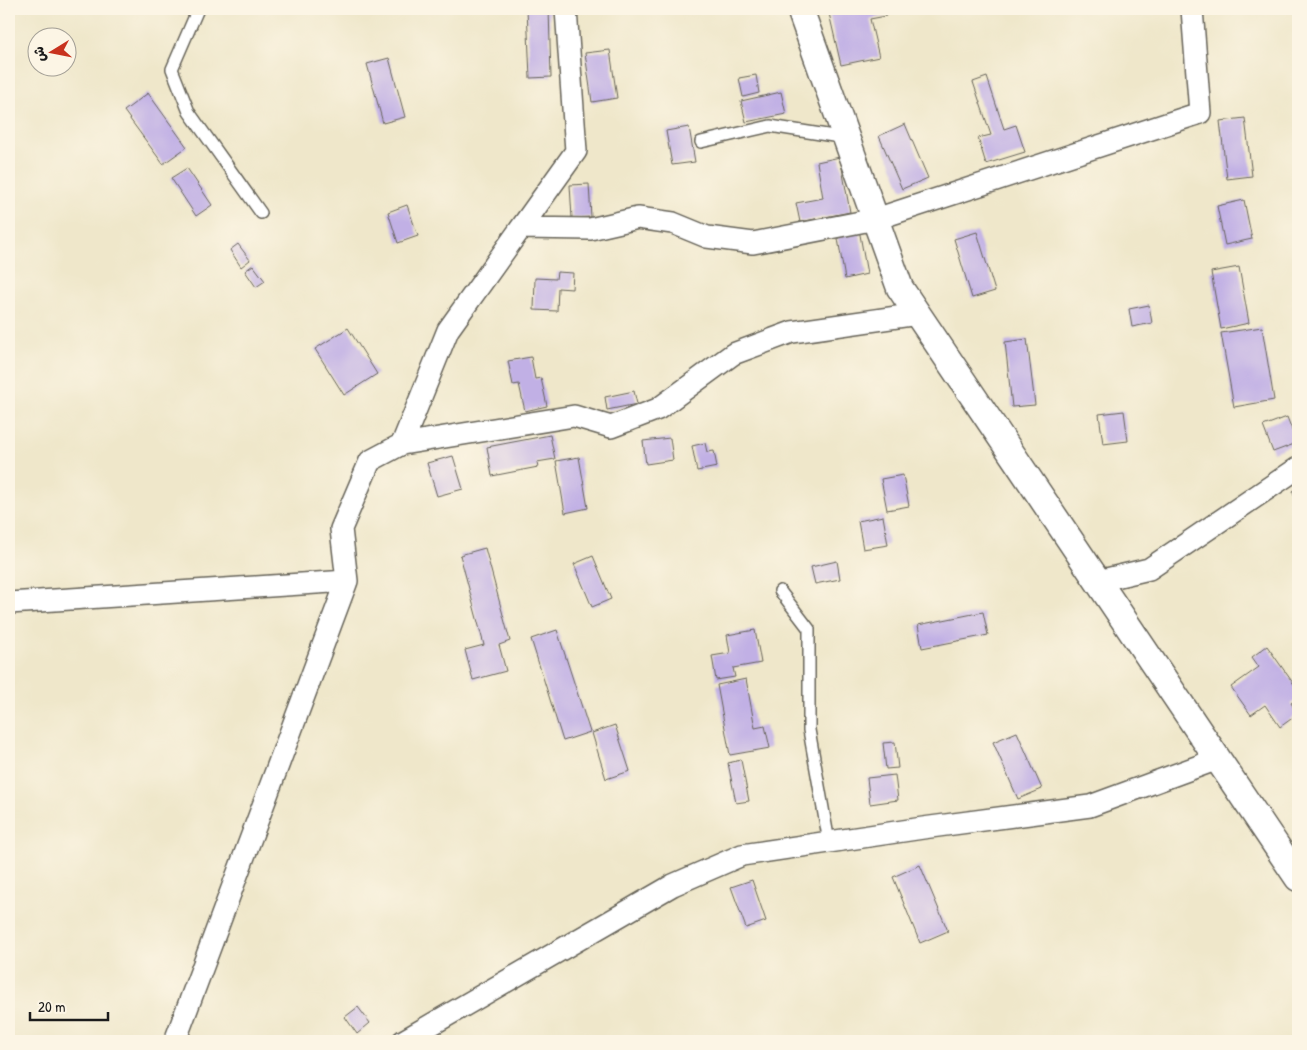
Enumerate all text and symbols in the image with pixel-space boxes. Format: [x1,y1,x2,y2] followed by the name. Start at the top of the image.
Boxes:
[28,28,78,78] north arrow
[28,45,49,64] text: ش
[30,990,108,1022] scale bar
[38,996,65,1017] text: 20 m

